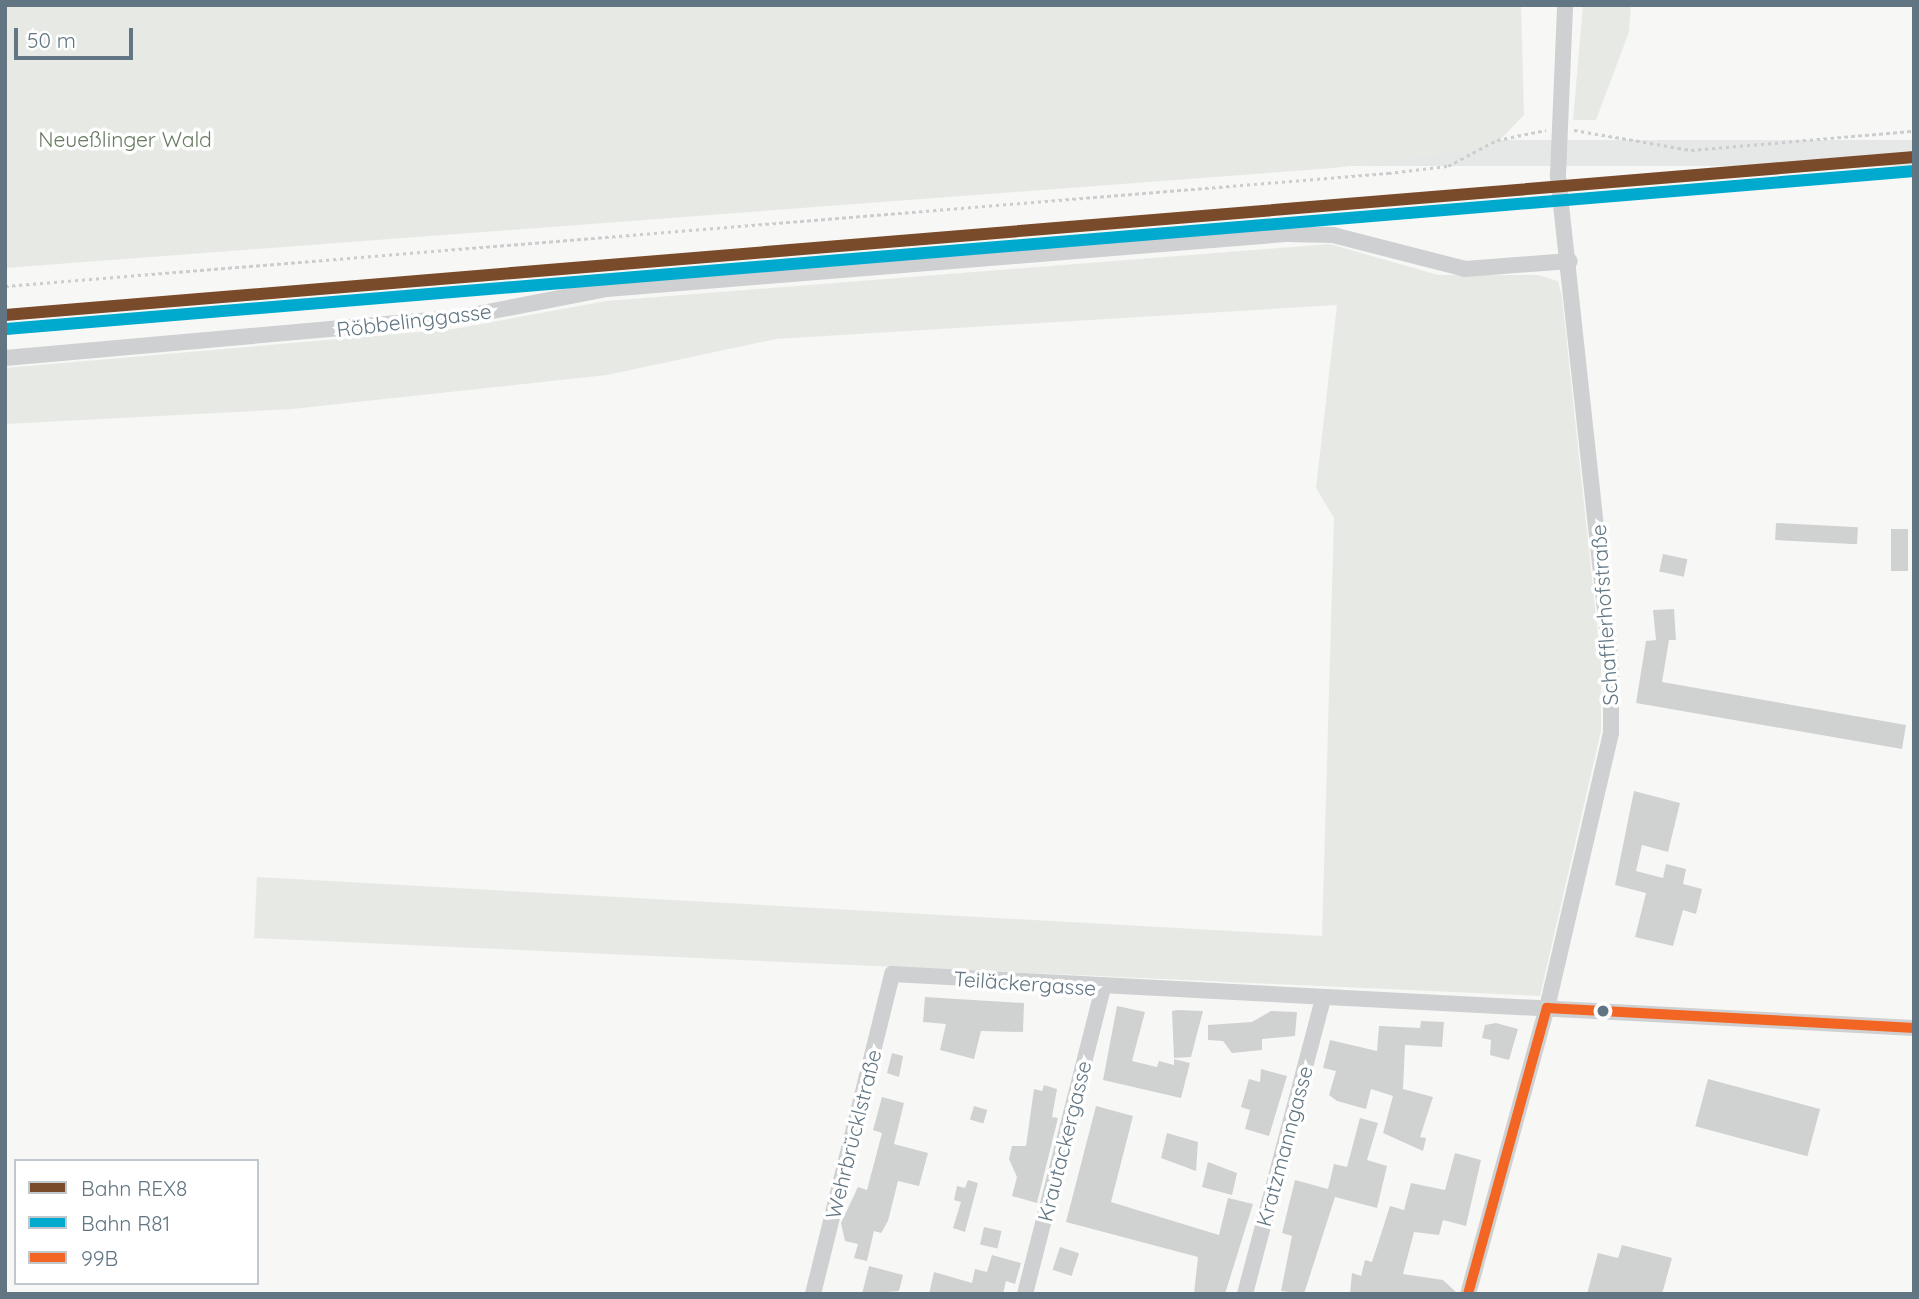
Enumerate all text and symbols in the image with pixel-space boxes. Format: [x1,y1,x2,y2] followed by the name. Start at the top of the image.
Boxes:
[18,14,136,58] scale bar
[27,27,76,53] text: 50 m
[38,126,212,152] park label: Neueßlinger Wald
[335,298,493,342] street label: Röbbelinggasse
[1585,524,1623,706] street label: Schafflerhofstraße
[953,965,1097,1001] street label: Teiläckergasse
[1596,1004,1610,1018] unlabelled marker
[820,1047,886,1221] street label: Wehrbrücklstraße
[1032,1058,1096,1224] street label: Krautackergasse
[1250,1063,1318,1229] street label: Kratzmanngasse
[14,1159,259,1285] legend
[81,1175,187,1201] text: Bahn REX8
[81,1210,170,1236] text: Bahn R81
[81,1245,118,1271] text: 99B

